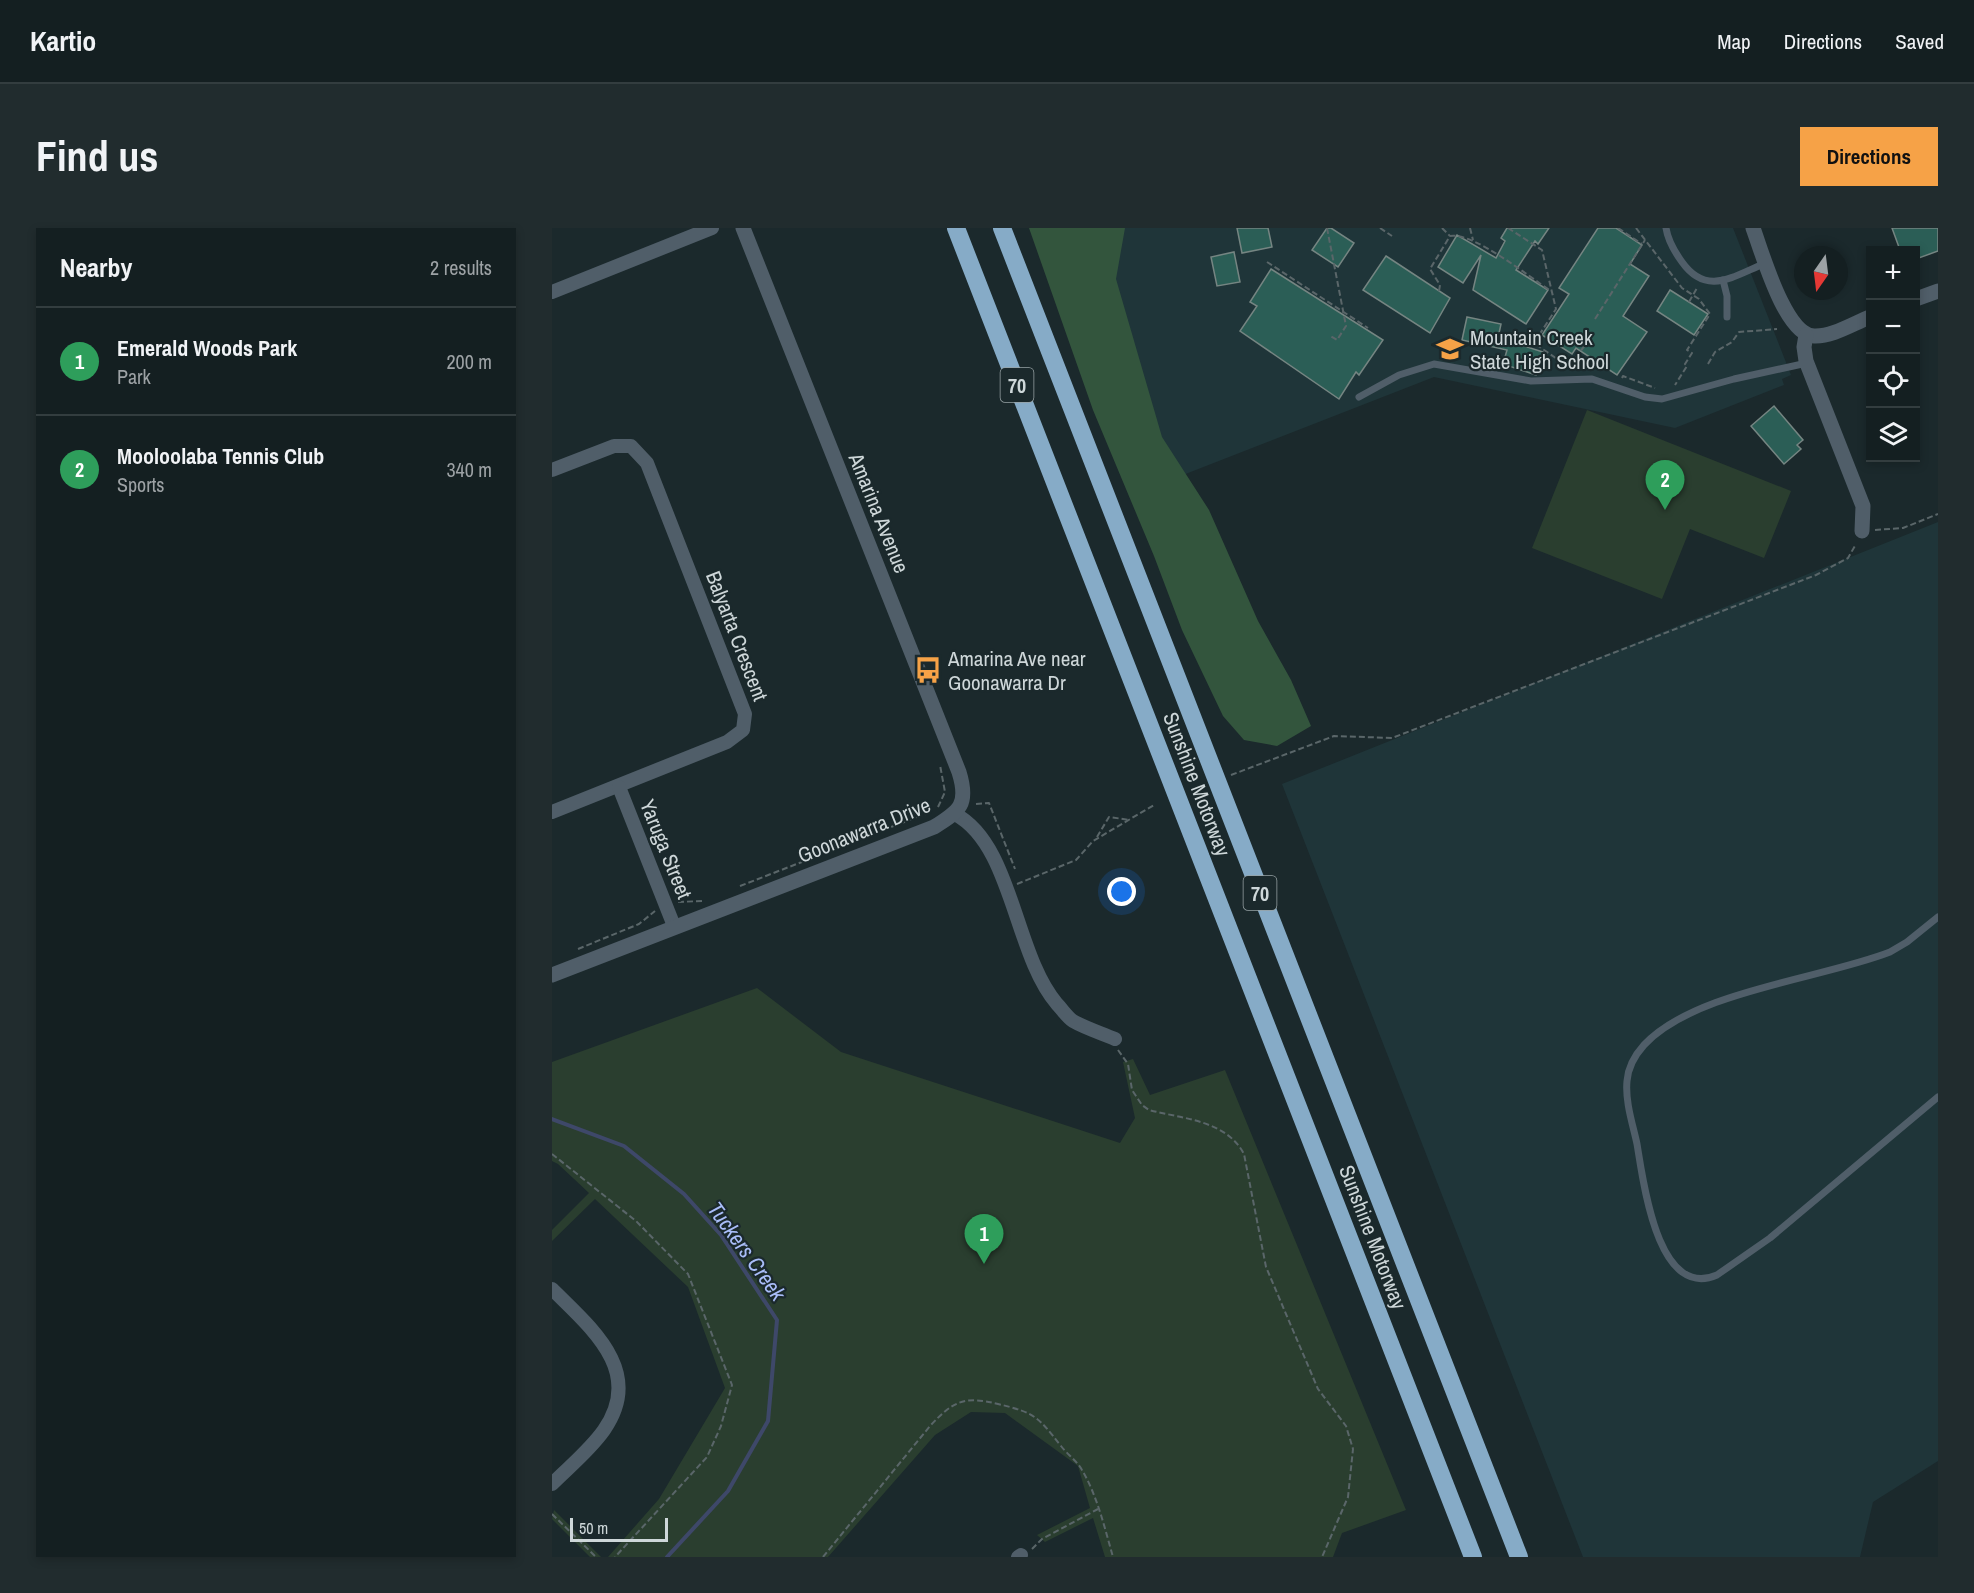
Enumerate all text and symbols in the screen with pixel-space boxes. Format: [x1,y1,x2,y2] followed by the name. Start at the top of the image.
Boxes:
[30,22,96,60] text: Kartio
[1717,27,1751,56] text: Map
[1784,27,1862,56] text: Directions
[1895,27,1944,56] text: Saved
[1800,127,1938,186] button: Directions
[36,128,158,184] text: Find us
[1794,246,1848,300] north arrow
[1866,246,1920,462] map controls
[1866,246,1920,300] button: +
[60,250,132,285] text: Nearby
[430,254,492,281] text: 2 results
[1866,300,1920,354] button: −
[1470,323,1609,376] place label: Mountain Creek State High School
[117,333,297,363] text: Emerald Woods Park
[1435,334,1465,364] school or university icon: Mountain Creek State High School
[75,348,84,375] text: 1
[446,348,492,375] text: 200 m
[1866,354,1920,408] button: locate
[117,363,151,390] text: Park
[1000,368,1034,402] road number: 70
[1866,408,1920,462] button: layers
[117,441,324,471] text: Mooloolaba Tennis Club
[841,448,916,577] street label: Amarina Avenue
[75,456,84,483] text: 2
[446,456,492,483] text: 340 m
[1646,460,1684,510] pin: 2
[117,471,164,498] text: Sports
[699,567,775,705] street label: Balyarta Crescent
[947,644,1086,697] place label: Amarina Ave near Goonawarra Dr
[913,655,943,685] bus stop icon: Amarina Ave near Goonawarra Dr
[1156,708,1238,861] street label: Sunshine Motorway
[793,790,935,870] street label: Goonawarra Drive
[633,795,699,903] street label: Yaruga Street
[1244,876,1276,910] road number: 70
[1107,877,1136,906] your location
[1332,1161,1414,1314] street label: Sunshine Motorway
[701,1195,794,1307] water label: Tuckers Creek
[964,1214,1004,1264] pin: 1
[570,1515,668,1542] scale bar
[579,1517,608,1539] text: 50 m

